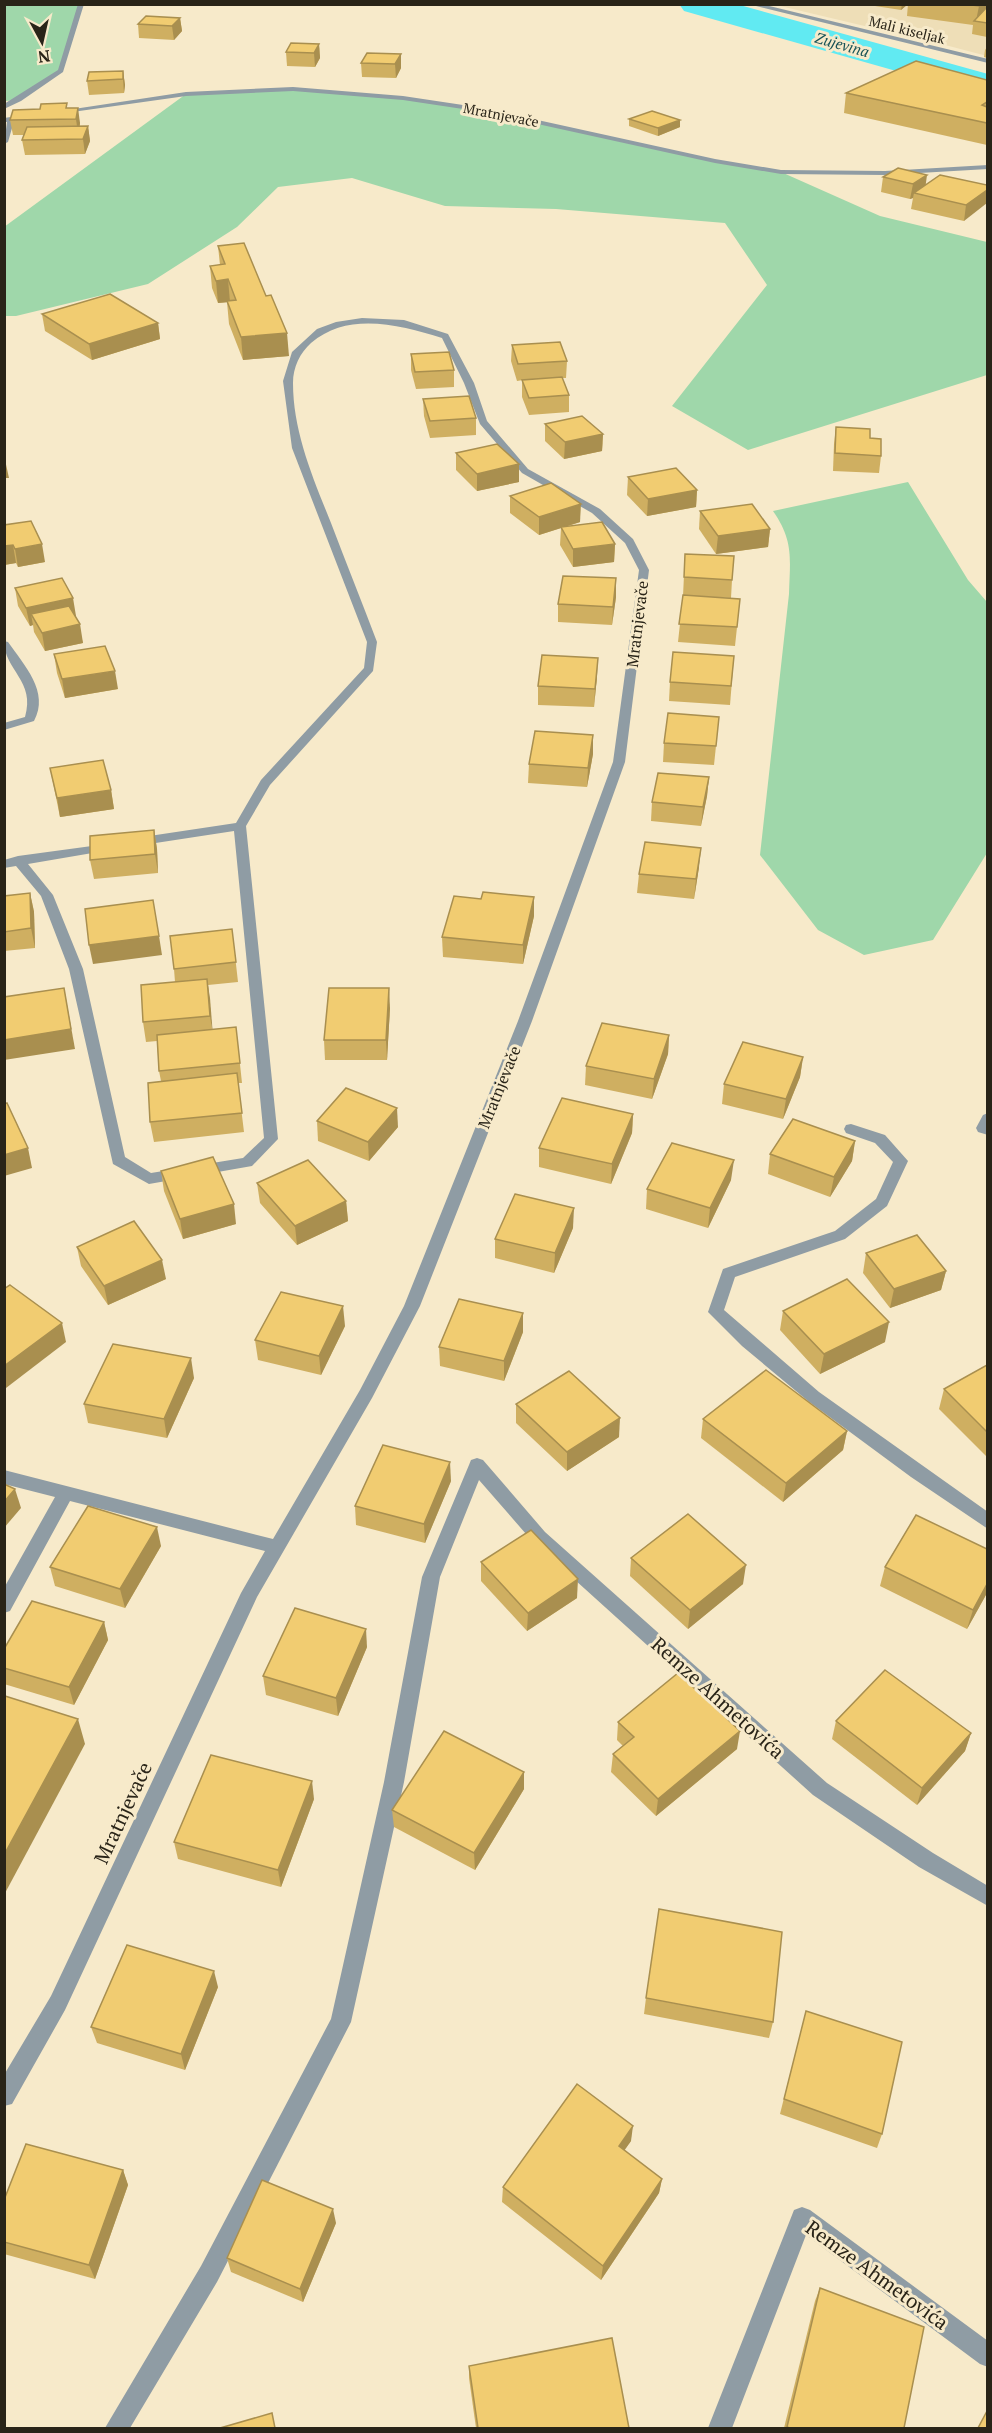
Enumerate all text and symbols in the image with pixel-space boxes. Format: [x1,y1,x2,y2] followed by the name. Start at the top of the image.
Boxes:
[867,11,948,48] street label: Mali kiseljak
[12,12,72,72] north arrow
[813,27,872,61] water label: Zujevina
[37,45,52,69] text: N
[462,98,540,131] street label: Mratnjevače
[621,579,653,669] street label: Mratnjevače
[472,1042,526,1132] street label: Mratnjevače
[646,1631,791,1765] street label: Remze Ahmetovića
[87,1758,158,1868] street label: Mratnjevače
[801,2214,954,2336] street label: Remze Ahmetovića

